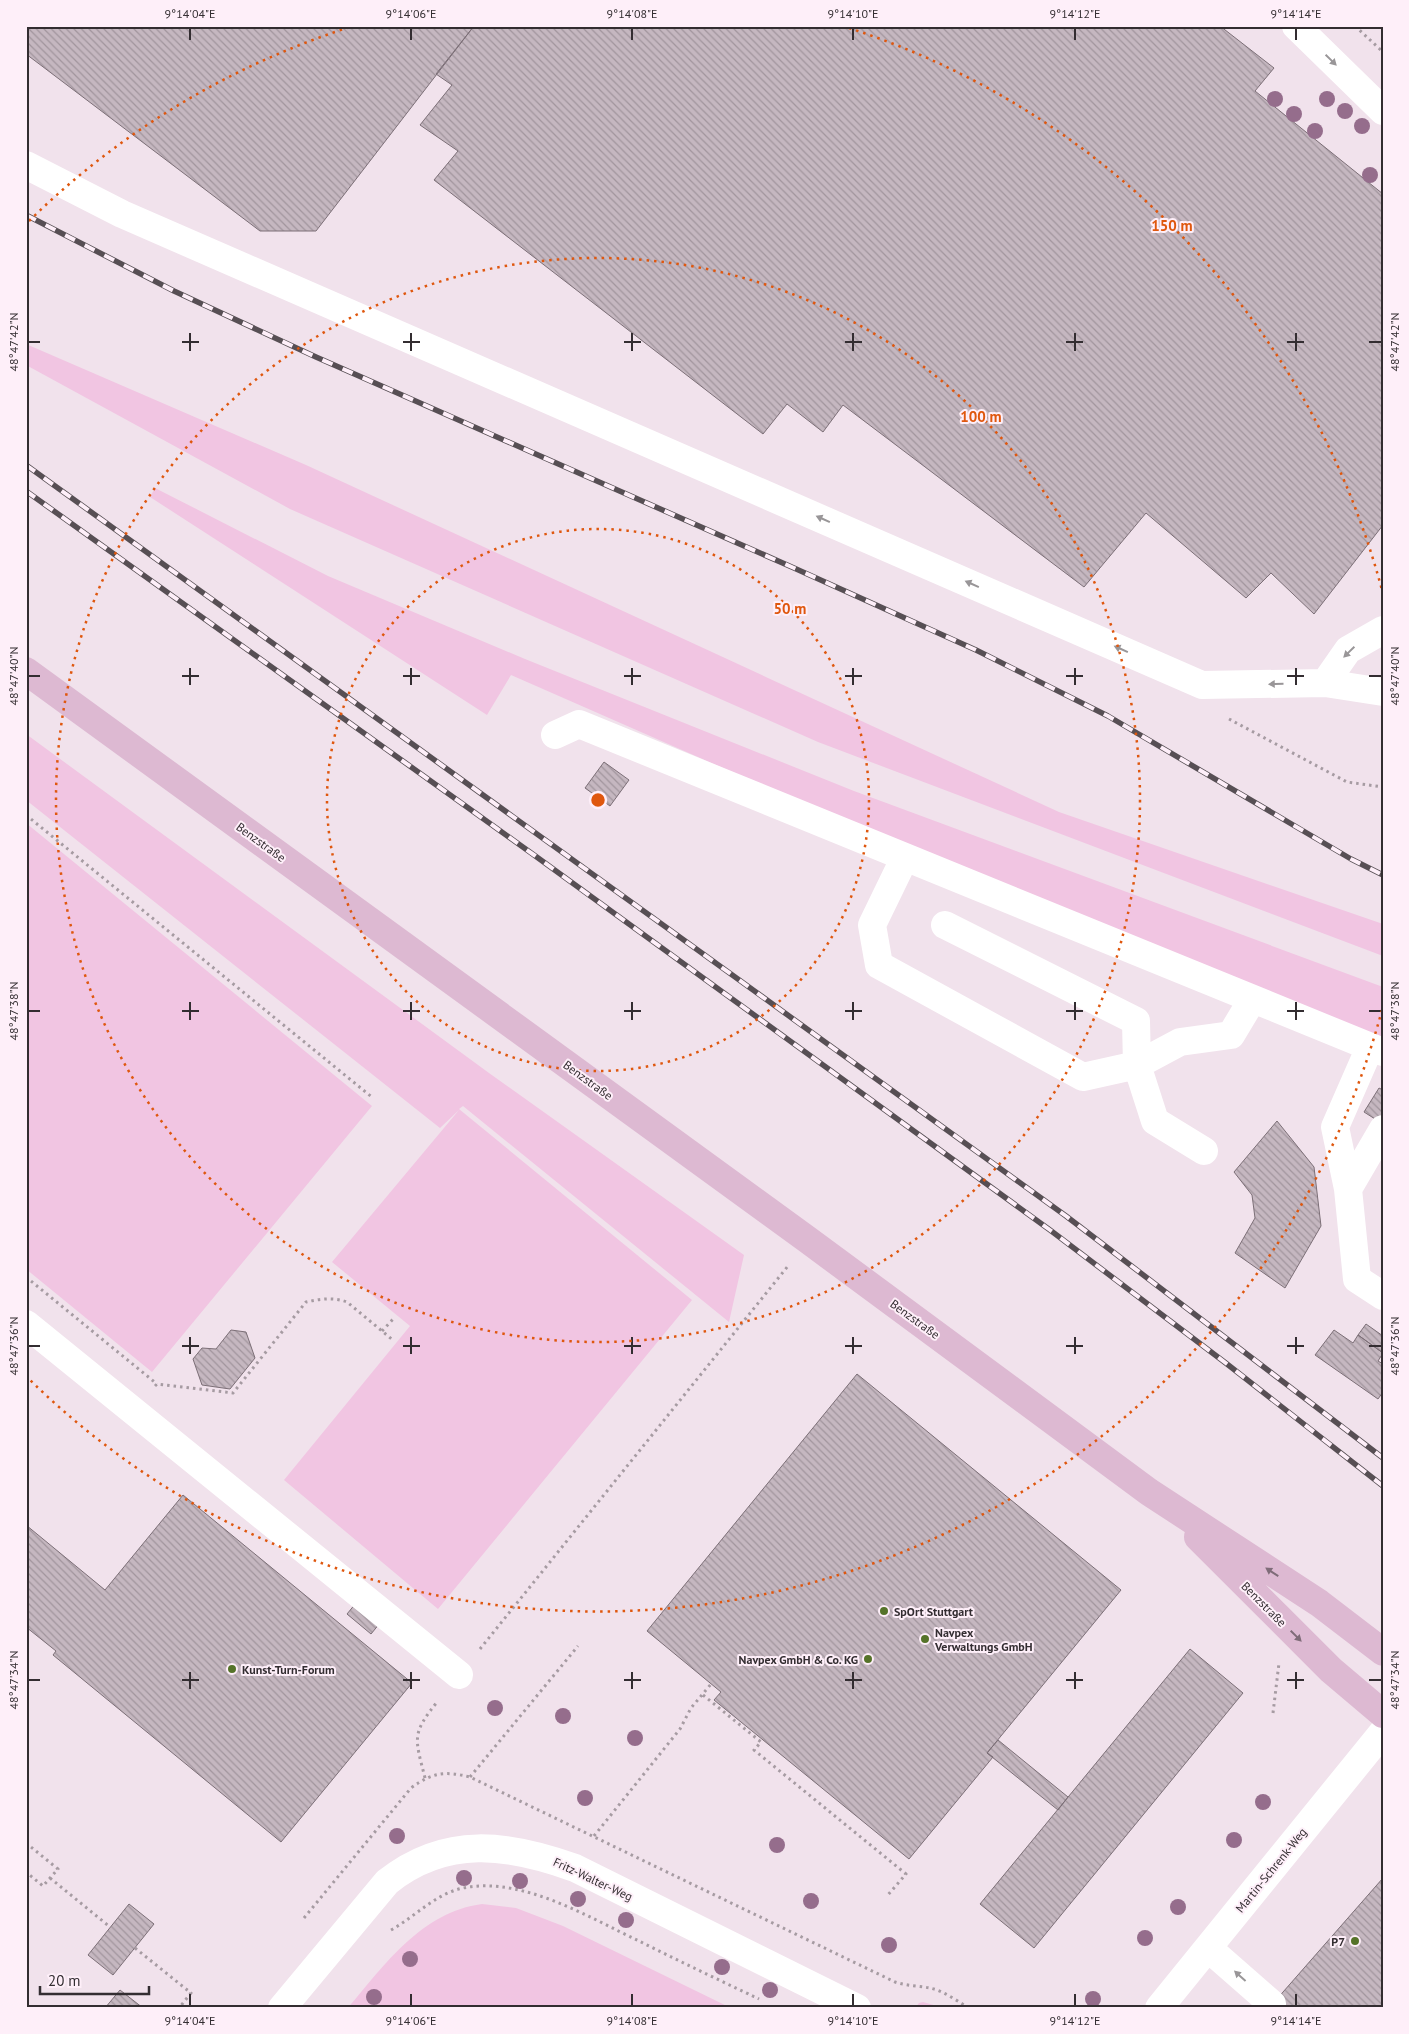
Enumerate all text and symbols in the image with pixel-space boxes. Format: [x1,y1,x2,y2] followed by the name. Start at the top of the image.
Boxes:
[165,6,215,21] text: 9°14'04"E
[386,6,436,21] text: 9°14'06"E
[607,6,657,21] text: 9°14'08"E
[828,6,878,21] text: 9°14'10"E
[1050,6,1100,21] text: 9°14'12"E
[1271,6,1321,21] text: 9°14'14"E
[1325,54,1337,66] one-way arrow
[1151,216,1193,235] text: 150 m
[6,312,21,372] text: 48°47'42"N
[1387,312,1402,372] text: 48°47'42"N
[960,407,1002,426] text: 100 m
[816,515,830,523] one-way arrow
[965,580,979,588] one-way arrow
[774,599,806,618] text: 50 m
[1114,645,1128,653] one-way arrow
[6,646,21,706] text: 48°47'40"N
[1344,646,1356,658] one-way arrow
[1387,646,1402,706] text: 48°47'40"N
[1268,680,1284,688] one-way arrow
[589,791,607,809] centre of rings
[233,819,289,865] street label: Benzstraße
[6,981,21,1041] text: 48°47'38"N
[1387,981,1402,1041] text: 48°47'38"N
[560,1057,616,1103] street label: Benzstraße
[887,1296,943,1342] street label: Benzstraße
[6,1316,21,1376] text: 48°47'36"N
[1387,1316,1402,1376] text: 48°47'36"N
[1266,1568,1279,1577] one-way arrow
[1238,1578,1290,1630] street label: Benzstraße
[894,1604,974,1619] place label: SpOrt Stuttgart
[878,1605,890,1617] marker: SpOrt Stuttgart
[934,1625,1033,1654] place label: Navpex Verwaltungs GmbH
[1290,1630,1302,1642] one-way arrow
[919,1633,931,1645] marker: Navpex Verwaltungs GmbH
[6,1650,21,1710] text: 48°47'34"N
[1387,1650,1402,1710] text: 48°47'34"N
[739,1652,858,1667] place label: Navpex GmbH & Co. KG
[862,1653,874,1665] marker: Navpex GmbH & Co. KG
[242,1662,335,1677] place label: Kunst-Turn-Forum
[226,1663,238,1675] marker: Kunst-Turn-Forum
[1232,1825,1310,1915] street label: Martin-Schrenk-Weg
[551,1854,635,1904] street label: Fritz-Walter-Weg
[1331,1934,1345,1949] place label: P7
[1349,1935,1361,1947] marker: P7
[40,1964,149,1996] scale bar
[1234,1970,1246,1982] one-way arrow
[48,1971,81,1990] text: 20 m
[165,2013,215,2028] text: 9°14'04"E
[386,2013,436,2028] text: 9°14'06"E
[607,2013,657,2028] text: 9°14'08"E
[828,2013,878,2028] text: 9°14'10"E
[1050,2013,1100,2028] text: 9°14'12"E
[1271,2013,1321,2028] text: 9°14'14"E

